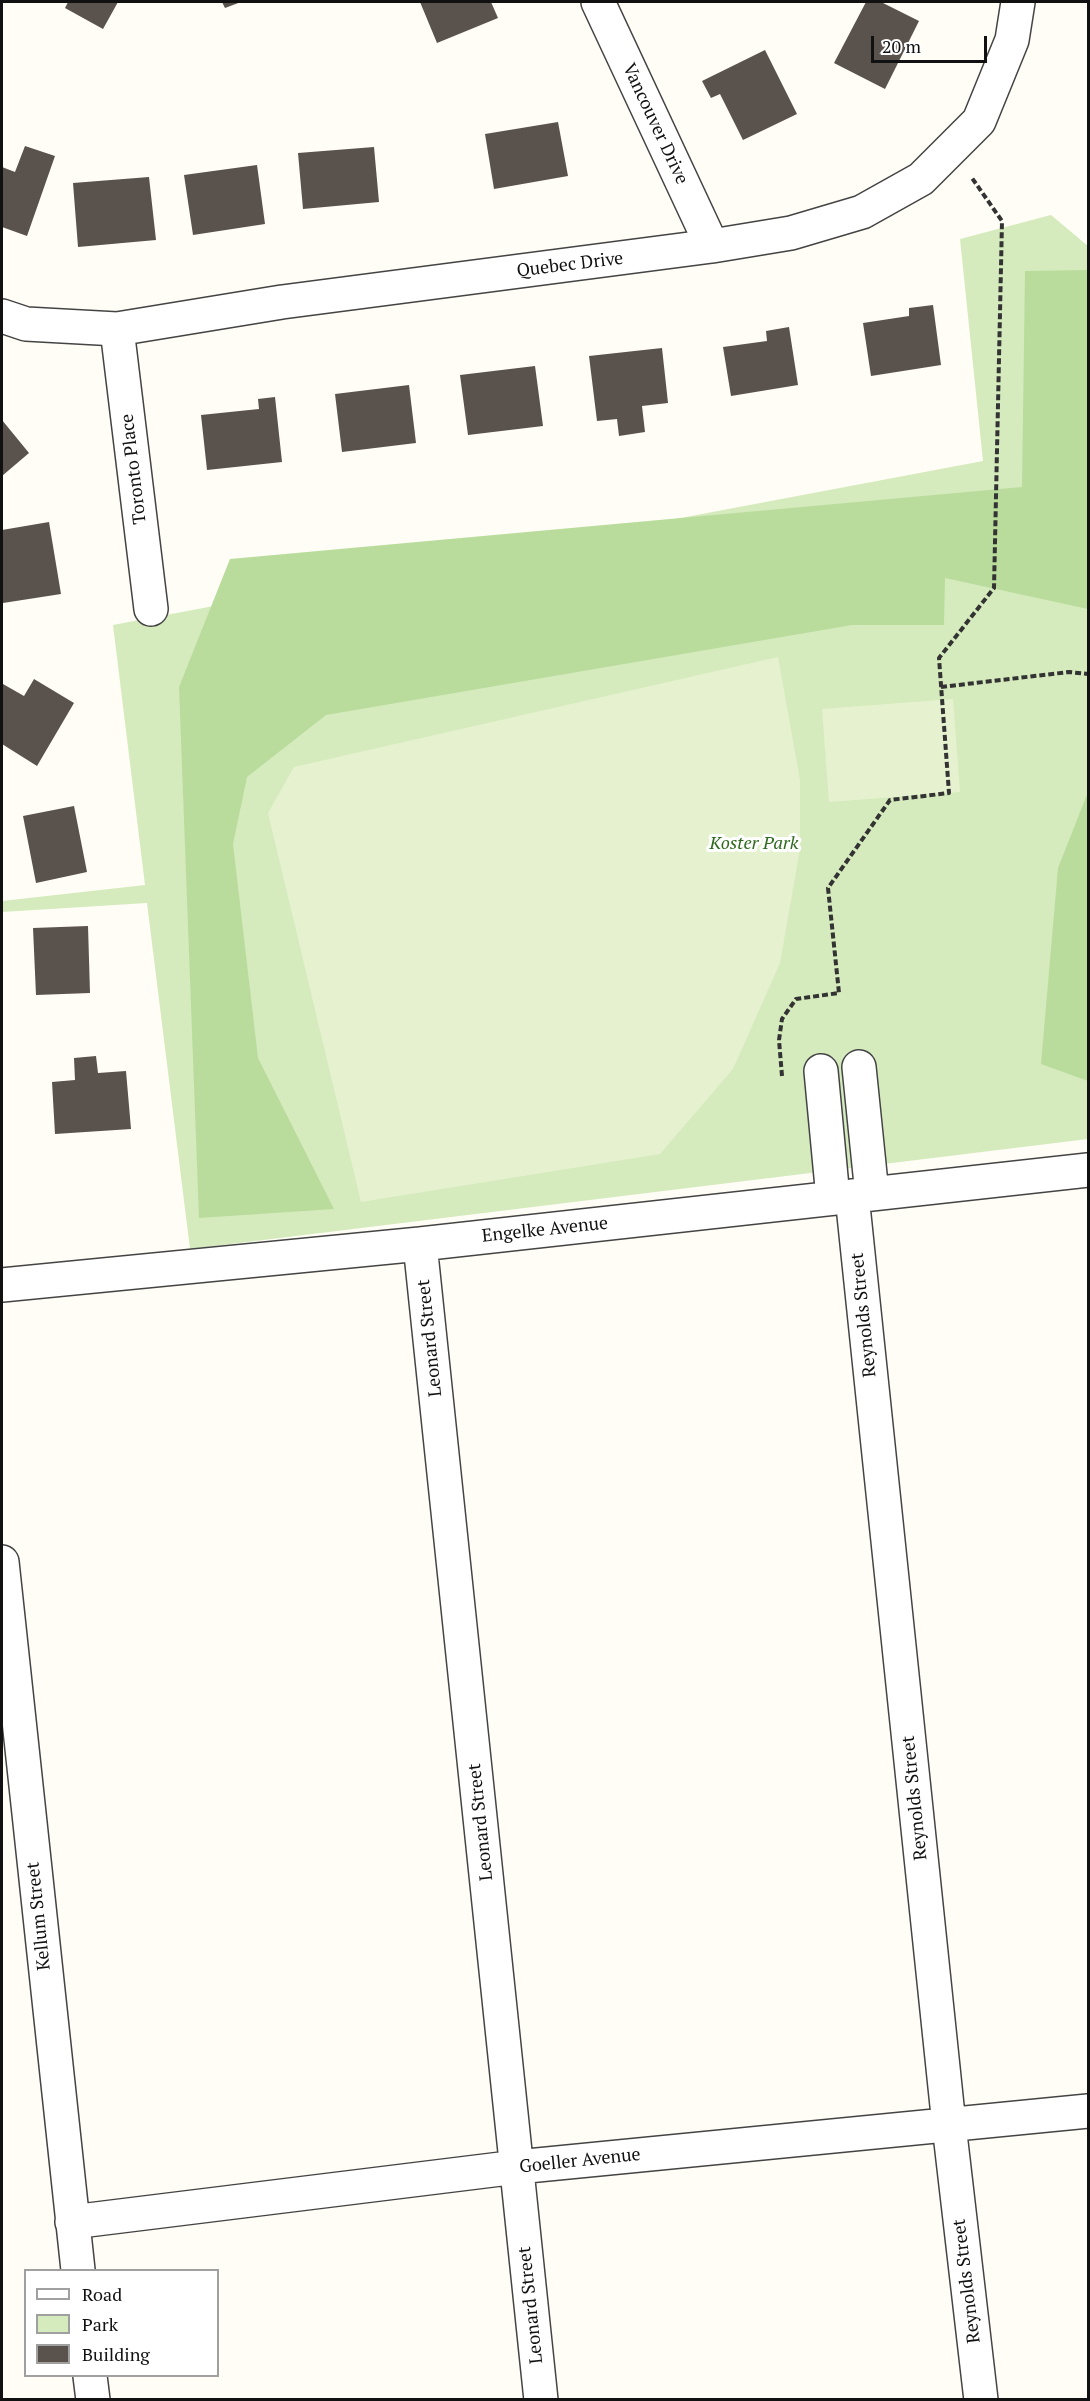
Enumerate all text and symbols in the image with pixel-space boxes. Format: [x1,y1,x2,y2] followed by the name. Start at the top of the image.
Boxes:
[874,24,990,62] scale bar
[882,34,921,58] text: 20 m
[618,60,692,188] street label: Vancouver Drive
[515,248,625,282] street label: Quebec Drive
[117,413,151,525] street label: Toronto Place
[710,833,798,855] park label: Koster Park
[481,1213,609,1247] street label: Engelke Avenue
[847,1252,881,1378] street label: Reynolds Street
[413,1278,447,1398] street label: Leonard Street
[898,1735,932,1861] street label: Reynolds Street
[464,1762,498,1882] street label: Leonard Street
[23,1861,55,1971] street label: Kellum Street
[518,2144,642,2178] street label: Goeller Avenue
[949,2218,985,2344] street label: Reynolds Street
[514,2245,548,2365] street label: Leonard Street
[24,2269,219,2377] legend
[82,2282,122,2306] text: Road
[82,2312,118,2336] text: Park
[82,2342,150,2366] text: Building

